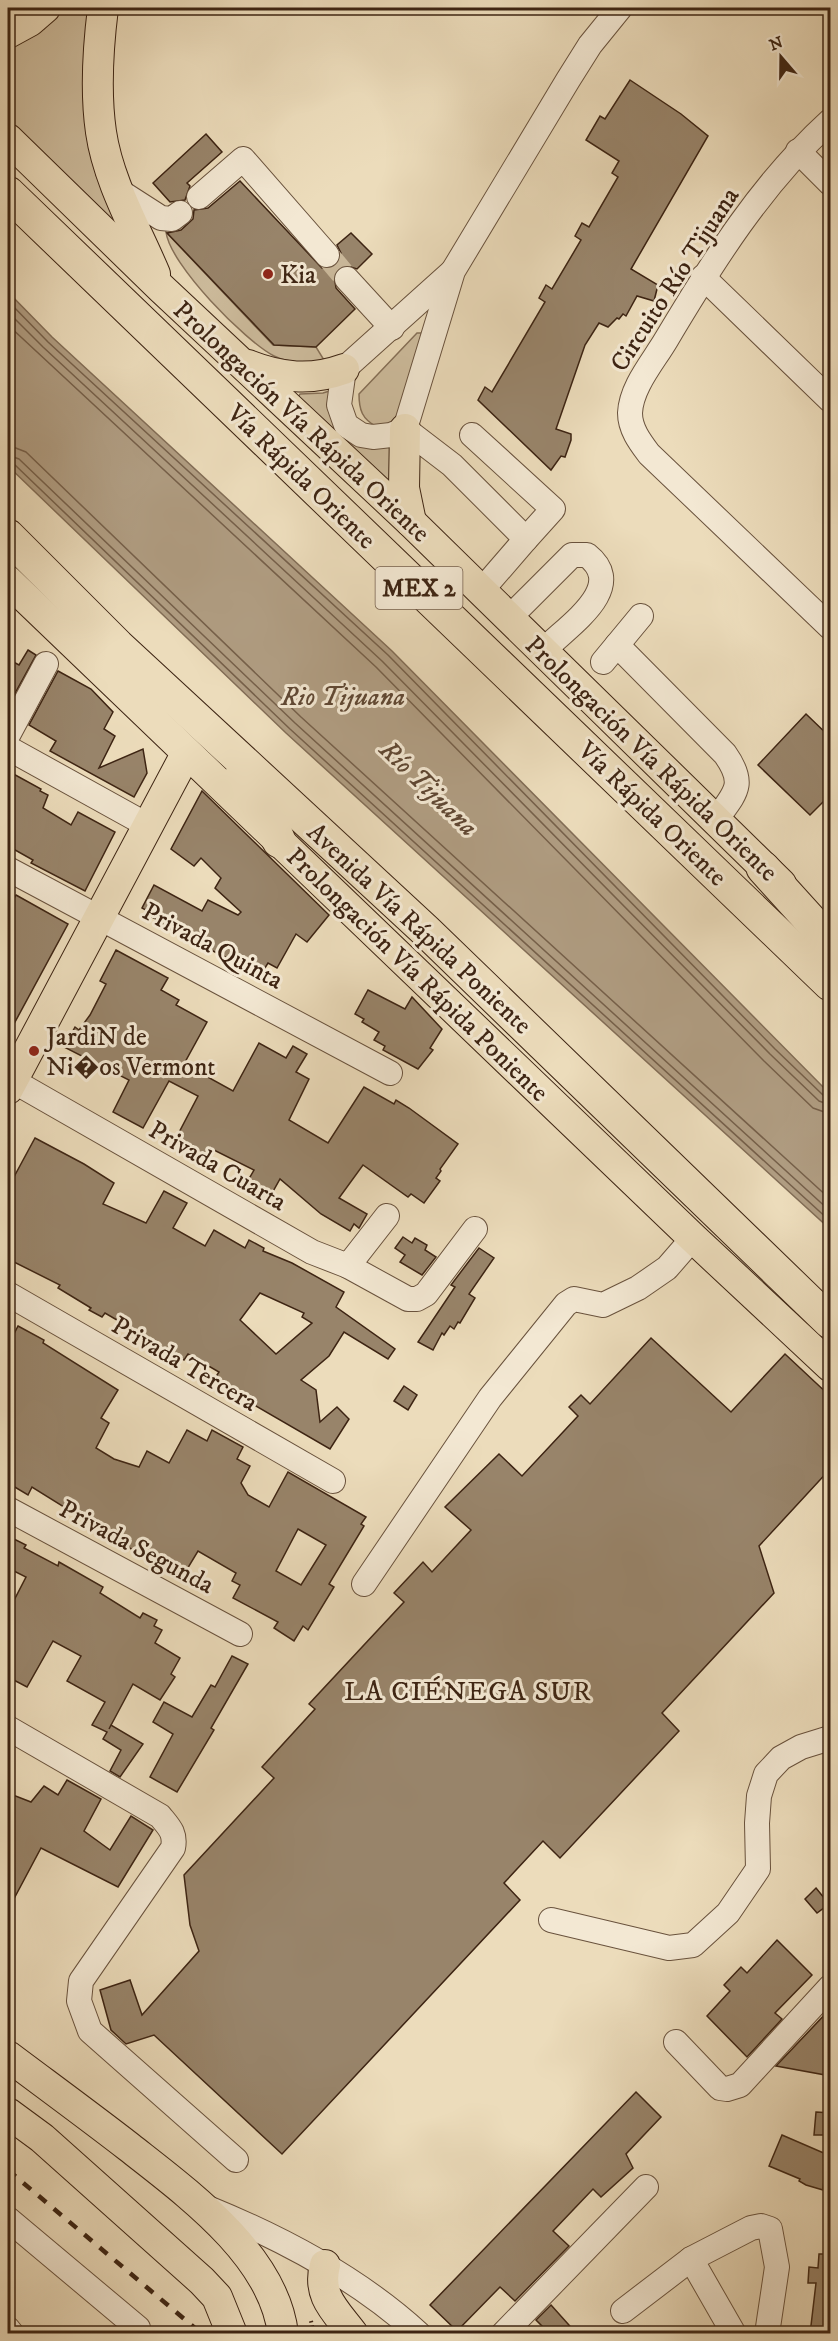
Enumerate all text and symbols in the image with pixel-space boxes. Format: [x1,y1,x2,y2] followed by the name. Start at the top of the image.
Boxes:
[751,27,811,87] north arrow
[767,32,786,55] text: N
[603,181,747,378] street label: Circuito Río Tijuana
[280,259,316,292] place label: Kia
[261,267,275,281] marker: Kia
[167,294,437,548] street label: Prolongación Vía Rápida Oriente
[221,397,383,555] street label: Vía Rápida Oriente
[376,567,462,609] road number: MEX 2
[519,629,785,887] street label: Prolongación Vía Rápida Oriente
[280,680,405,714] water label: Rio Tijuana
[371,733,485,844] water label: Río Tijuana
[572,734,734,892] street label: Vía Rápida Oriente
[300,816,538,1042] street label: Avenida Vía Rápida Poniente
[279,841,555,1109] street label: Prolongación Vía Rápida Poniente
[136,895,288,997] street label: Privada Quinta
[44,1021,216,1084] place label: JardiN de Ni�os Vermont
[27,1044,41,1058] marker: JardiN de Ni�os Vermont
[143,1114,292,1219] street label: Privada Cuarta
[105,1309,263,1420] street label: Privada Tercera
[53,1493,219,1602] street label: Privada Segunda
[344,1675,592,1709] district label: LA CIÉNEGA SUR

